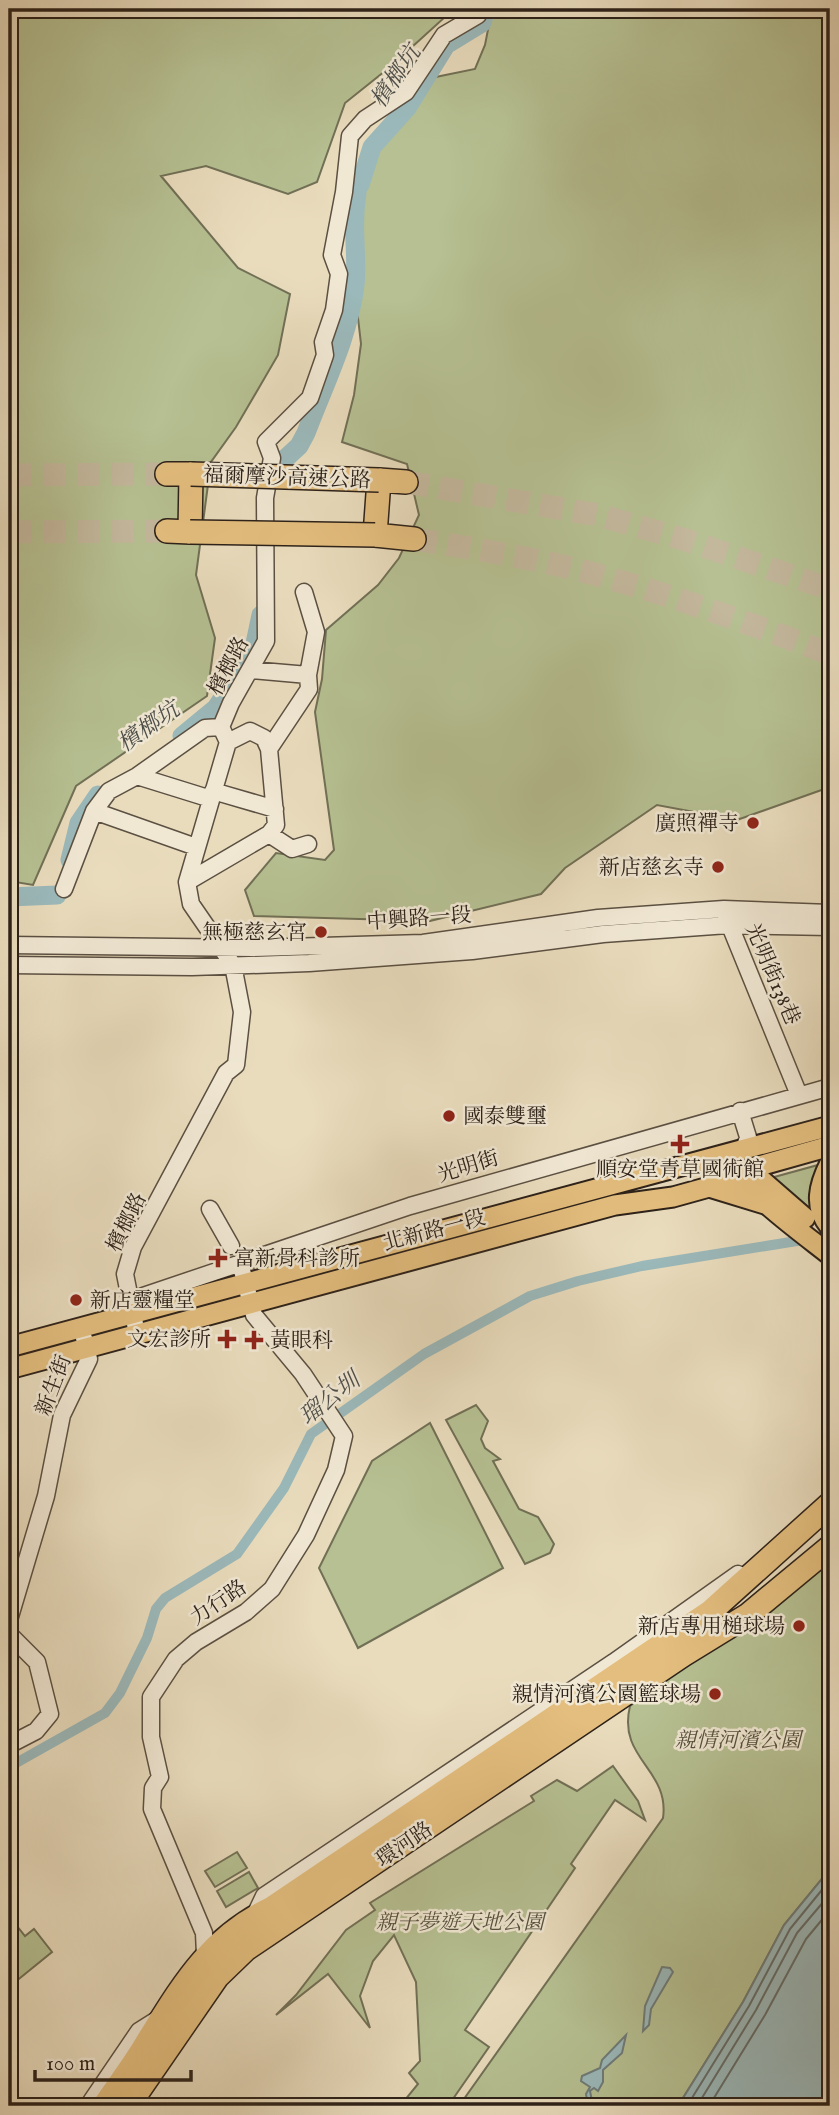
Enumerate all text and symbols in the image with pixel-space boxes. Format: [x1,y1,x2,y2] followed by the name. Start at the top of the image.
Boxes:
[365,38,429,114] water label: 檳榔坑
[203,462,371,495] street label: 福爾摩沙高速公路
[203,633,256,701] street label: 檳榔路
[112,694,188,759] water label: 檳榔坑
[655,811,739,838] place label: 廣照禪寺
[745,815,761,831] marker: 廣照禪寺
[599,855,704,882] place label: 新店慈玄寺
[710,859,726,875] marker: 新店慈玄寺
[366,902,472,937] street label: 中興路一段
[202,920,307,947] place label: 無極慈玄宮
[738,920,805,1030] street label: 光明街138巷
[313,924,329,940] marker: 無極慈玄宮
[463,1104,547,1131] place label: 國泰雙璽
[441,1108,457,1124] marker: 國泰雙璽
[670,1134,690,1154] marker: 順安堂青草國術館
[434,1145,503,1190] street label: 光明街
[596,1157,764,1184] place label: 順安堂青草國術館
[101,1188,153,1257] street label: 檳榔路
[380,1205,489,1258] street label: 北新路一段
[234,1246,360,1273] place label: 富新骨科診所
[208,1248,228,1268] marker: 富新骨科診所
[90,1288,195,1315] place label: 新店靈糧堂
[68,1292,84,1308] marker: 新店靈糧堂
[127,1327,211,1354] place label: 文宏診所
[270,1328,333,1355] place label: 黃眼科
[217,1329,237,1349] marker: 文宏診所
[244,1330,264,1350] marker: 黃眼科
[31,1351,78,1420] street label: 新生街
[294,1364,369,1432] water label: 瑠公圳
[185,1574,253,1632] street label: 力行路
[638,1614,785,1641] place label: 新店專用槌球場
[791,1618,807,1634] marker: 新店專用槌球場
[512,1682,701,1709] place label: 親情河濱公園籃球場
[707,1686,723,1702] marker: 親情河濱公園籃球場
[675,1728,804,1755] park label: 親情河濱公園
[371,1816,439,1874] street label: 環河路
[376,1910,547,1937] park label: 親子夢遊天地公園
[35,2038,191,2082] scale bar
[46,2051,95,2078] text: 100 m

